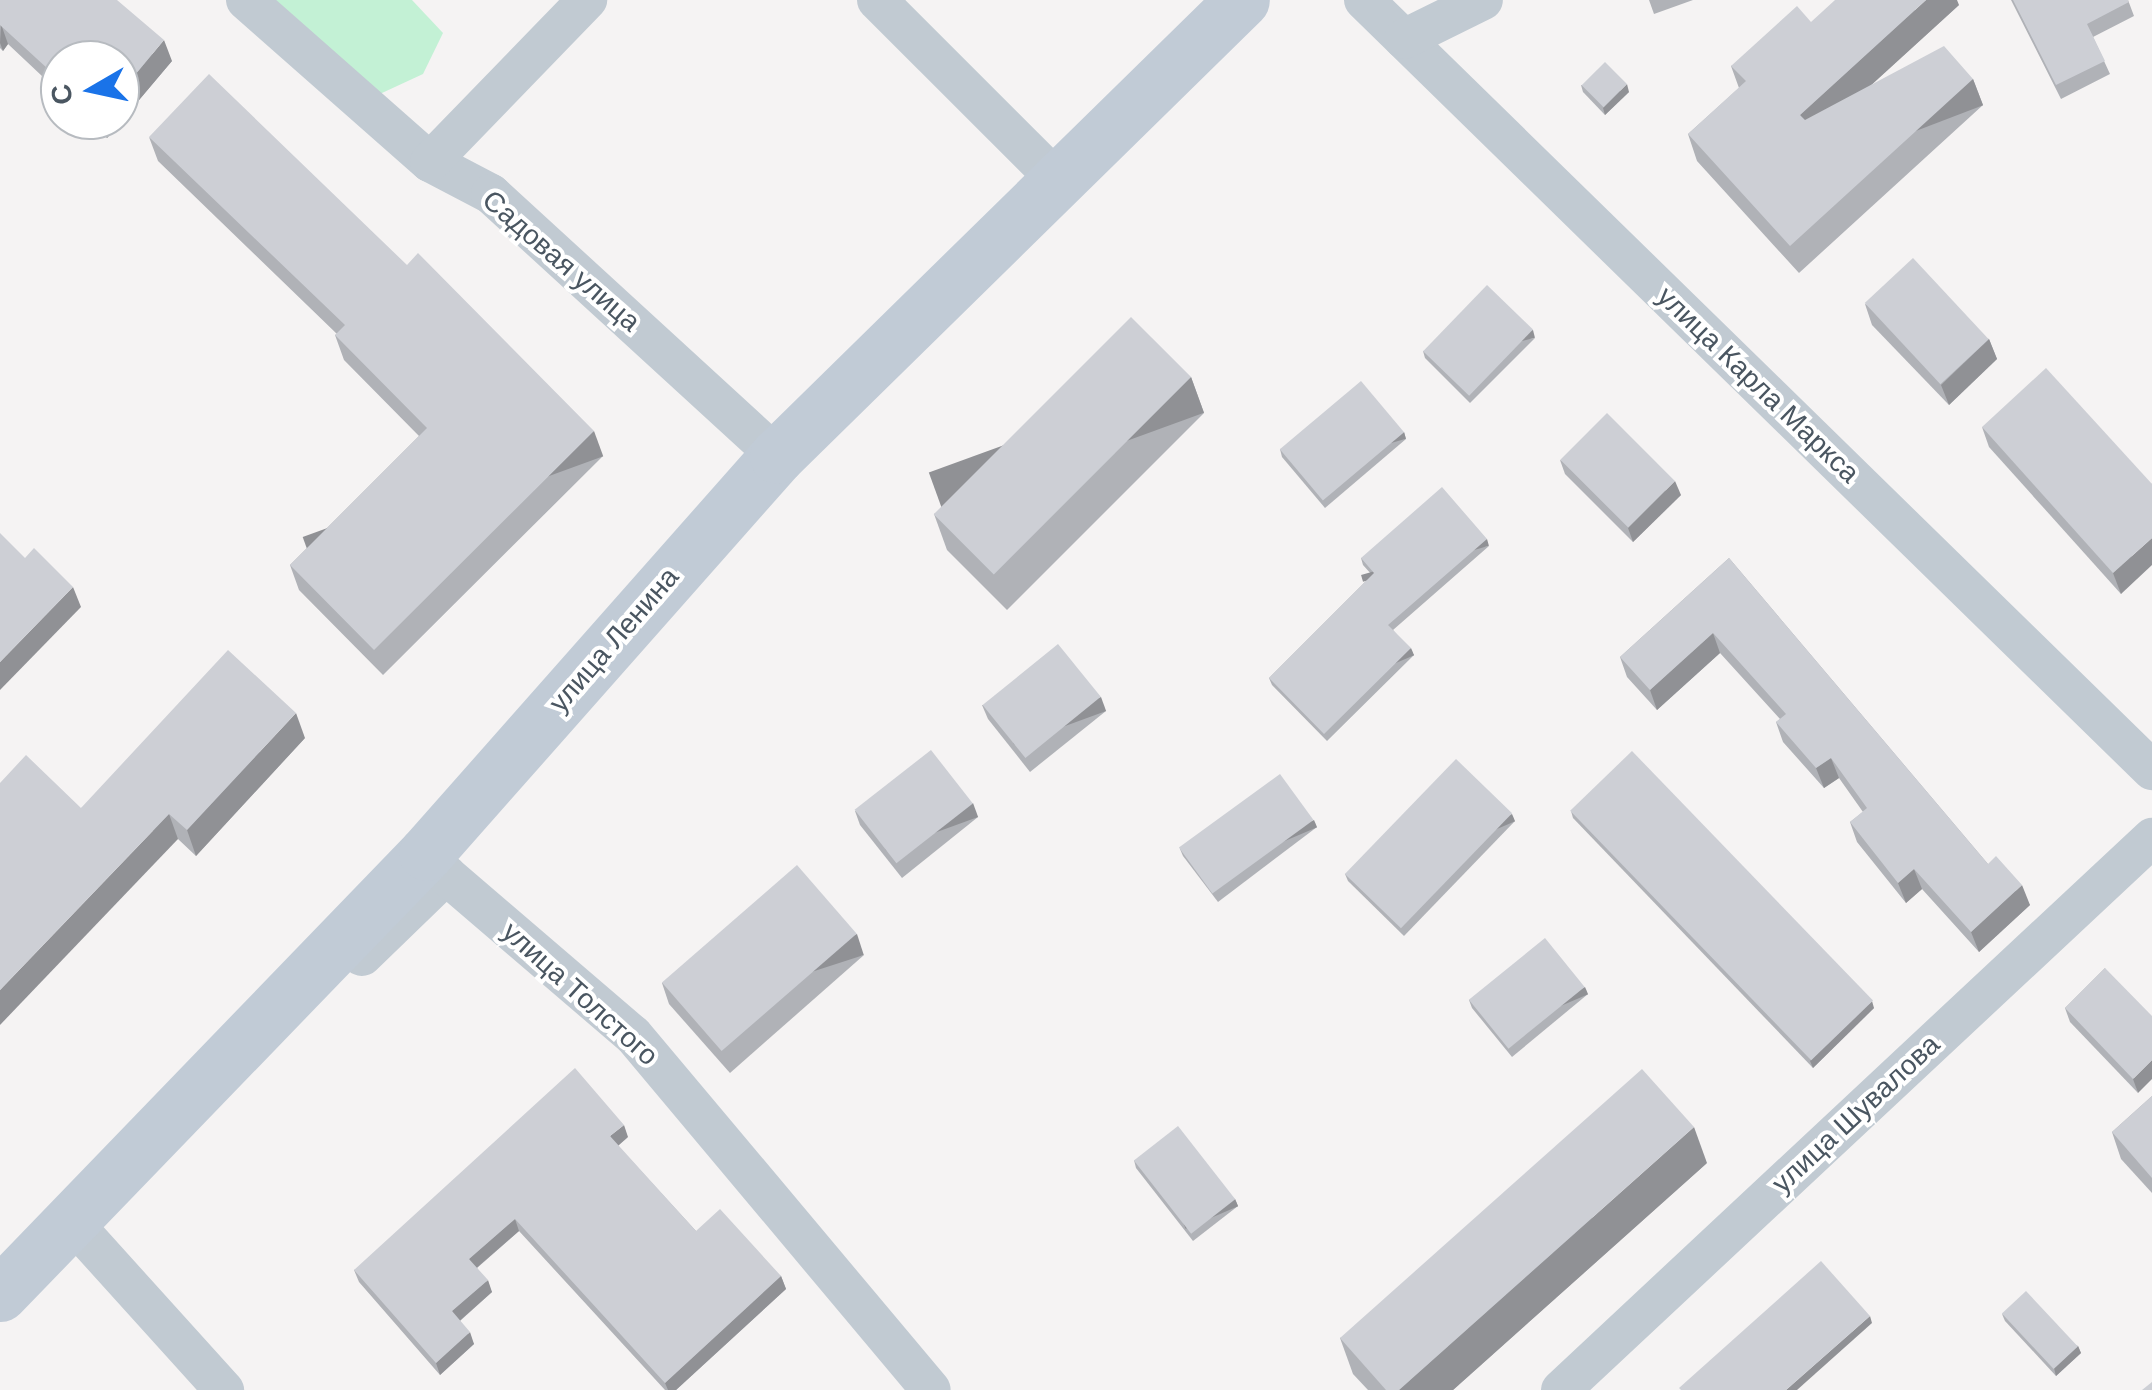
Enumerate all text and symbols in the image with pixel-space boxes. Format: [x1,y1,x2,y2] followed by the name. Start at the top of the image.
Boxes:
[40,40,140,140] north arrow
[45,82,79,107] text: С
[475,183,647,339] street label: Садовая улица
[1650,280,1866,490] street label: улица Карла Маркса
[542,561,686,719] street label: улица Ленина
[495,915,665,1073] street label: улица Толстого
[1765,1028,1947,1200] street label: улица Шувалова

